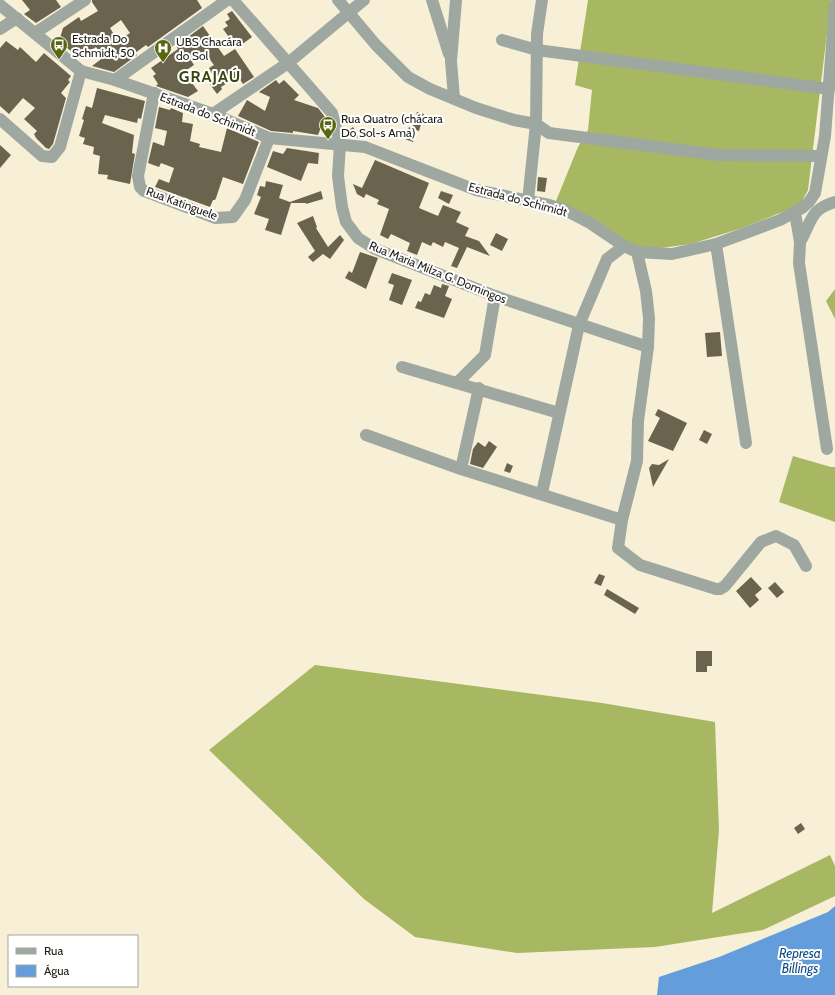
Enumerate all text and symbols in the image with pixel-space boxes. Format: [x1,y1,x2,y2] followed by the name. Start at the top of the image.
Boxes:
[72,31,135,60] place label: Estrada Do Schmidt, 50
[176,34,242,63] place label: UBS Chacára do Sol
[49,35,69,60] bus stop icon: Estrada Do Schmidt, 50
[153,38,173,63] hospital icon: UBS Chacára do Sol
[179,67,241,86] district label: GRAJAÚ
[158,89,258,139] street label: Estrada do Schimidt
[341,111,443,140] place label: Rua Quatro (chácara Do Sol-s Ama)
[318,115,338,140] bus stop icon: Rua Quatro (chácara Do Sol-s Ama)
[467,179,569,219] street label: Estrada do Schimidt
[144,183,220,223] street label: Rua Katinguele
[367,238,509,307] street label: Rua Maria Milza G. Domingos
[8,935,138,987] legend
[44,943,63,958] text: Rua
[779,945,821,976] water label: Represa Billings
[44,963,70,978] text: Água

